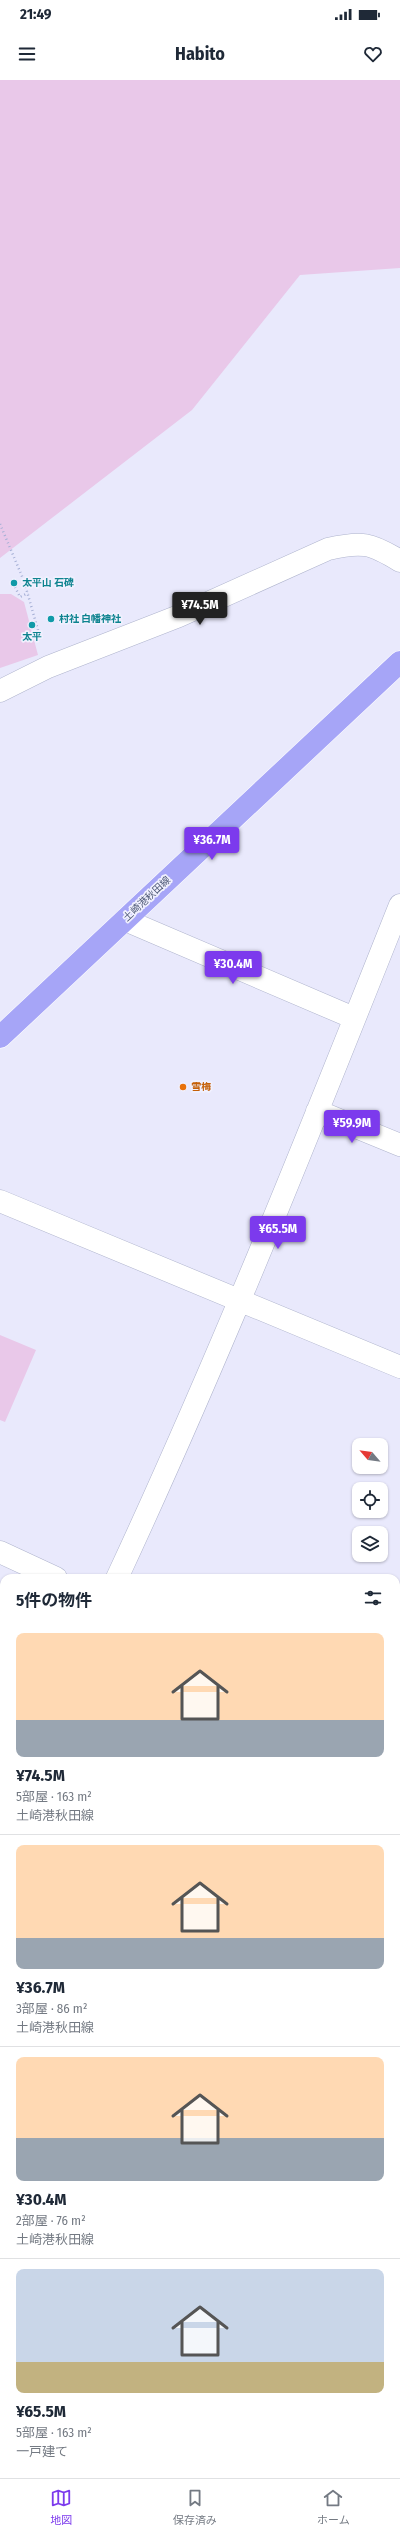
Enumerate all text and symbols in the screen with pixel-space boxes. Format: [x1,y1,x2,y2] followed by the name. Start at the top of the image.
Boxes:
[20,5,52,23] text: 21:49
[16,43,38,65] icon: menu
[175,43,225,65] text: Habito
[362,43,384,65] icon: heart
[22,577,74,589] place label: 太平山 石碑
[9,578,19,588] marker: 太平山 石碑
[167,592,233,626] pin: ¥74.5M
[181,597,219,612] text: ¥74.5M
[59,613,122,625] place label: 村社 白幡神社
[46,614,56,624] marker: 村社 白幡神社
[27,620,37,630] marker: 太平
[22,631,42,643] place label: 太平
[179,827,245,861] pin: ¥36.7M
[193,832,231,847] text: ¥36.7M
[121,874,173,924] street label: 土崎港秋田線
[200,951,266,985] pin: ¥30.4M
[214,956,252,971] text: ¥30.4M
[191,1081,211,1093] place label: 雪梅
[178,1082,188,1092] marker: 雪梅
[319,1110,385,1144] pin: ¥59.9M
[333,1115,371,1130] text: ¥59.9M
[245,1216,311,1250] pin: ¥65.5M
[259,1221,297,1236] text: ¥65.5M
[352,1438,388,1474] north arrow
[352,1438,388,1562] map controls
[352,1482,388,1518] button: locate
[352,1526,388,1562] button: layers
[362,1587,384,1609] icon: filters
[16,1590,92,1611] text: 5件の物件
[164,1659,236,1731] icon: home
[16,1765,65,1786] text: ¥74.5M
[16,1789,92,1804] text: 5部屋 · 163 m²
[16,1808,94,1823] text: 土崎港秋田線
[164,1871,236,1943] icon: home
[16,1977,65,1998] text: ¥36.7M
[16,2001,87,2016] text: 3部屋 · 86 m²
[16,2020,94,2035] text: 土崎港秋田線
[164,2083,236,2155] icon: home
[16,2189,66,2210] text: ¥30.4M
[16,2213,86,2228] text: 2部屋 · 76 m²
[16,2232,94,2247] text: 土崎港秋田線
[164,2295,236,2367] icon: home
[16,2401,66,2422] text: ¥65.5M
[16,2425,92,2440] text: 5部屋 · 163 m²
[16,2444,68,2459] text: 一戸建て
[50,2487,72,2527] tab: 地図
[173,2487,217,2527] tab: 保存済み
[317,2487,350,2527] tab: ホーム

